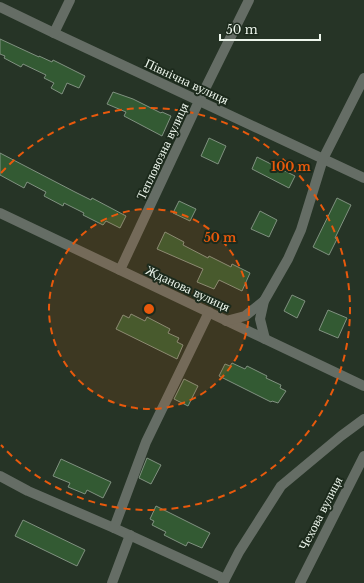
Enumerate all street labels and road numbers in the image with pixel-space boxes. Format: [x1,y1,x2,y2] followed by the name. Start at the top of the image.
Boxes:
[142,55,231,108] street label: Північна вулиця
[132,100,192,203] street label: Тепловозна вулиця
[143,262,233,315] street label: Жданова вулиця
[295,474,346,553] street label: Чехова вулиця

